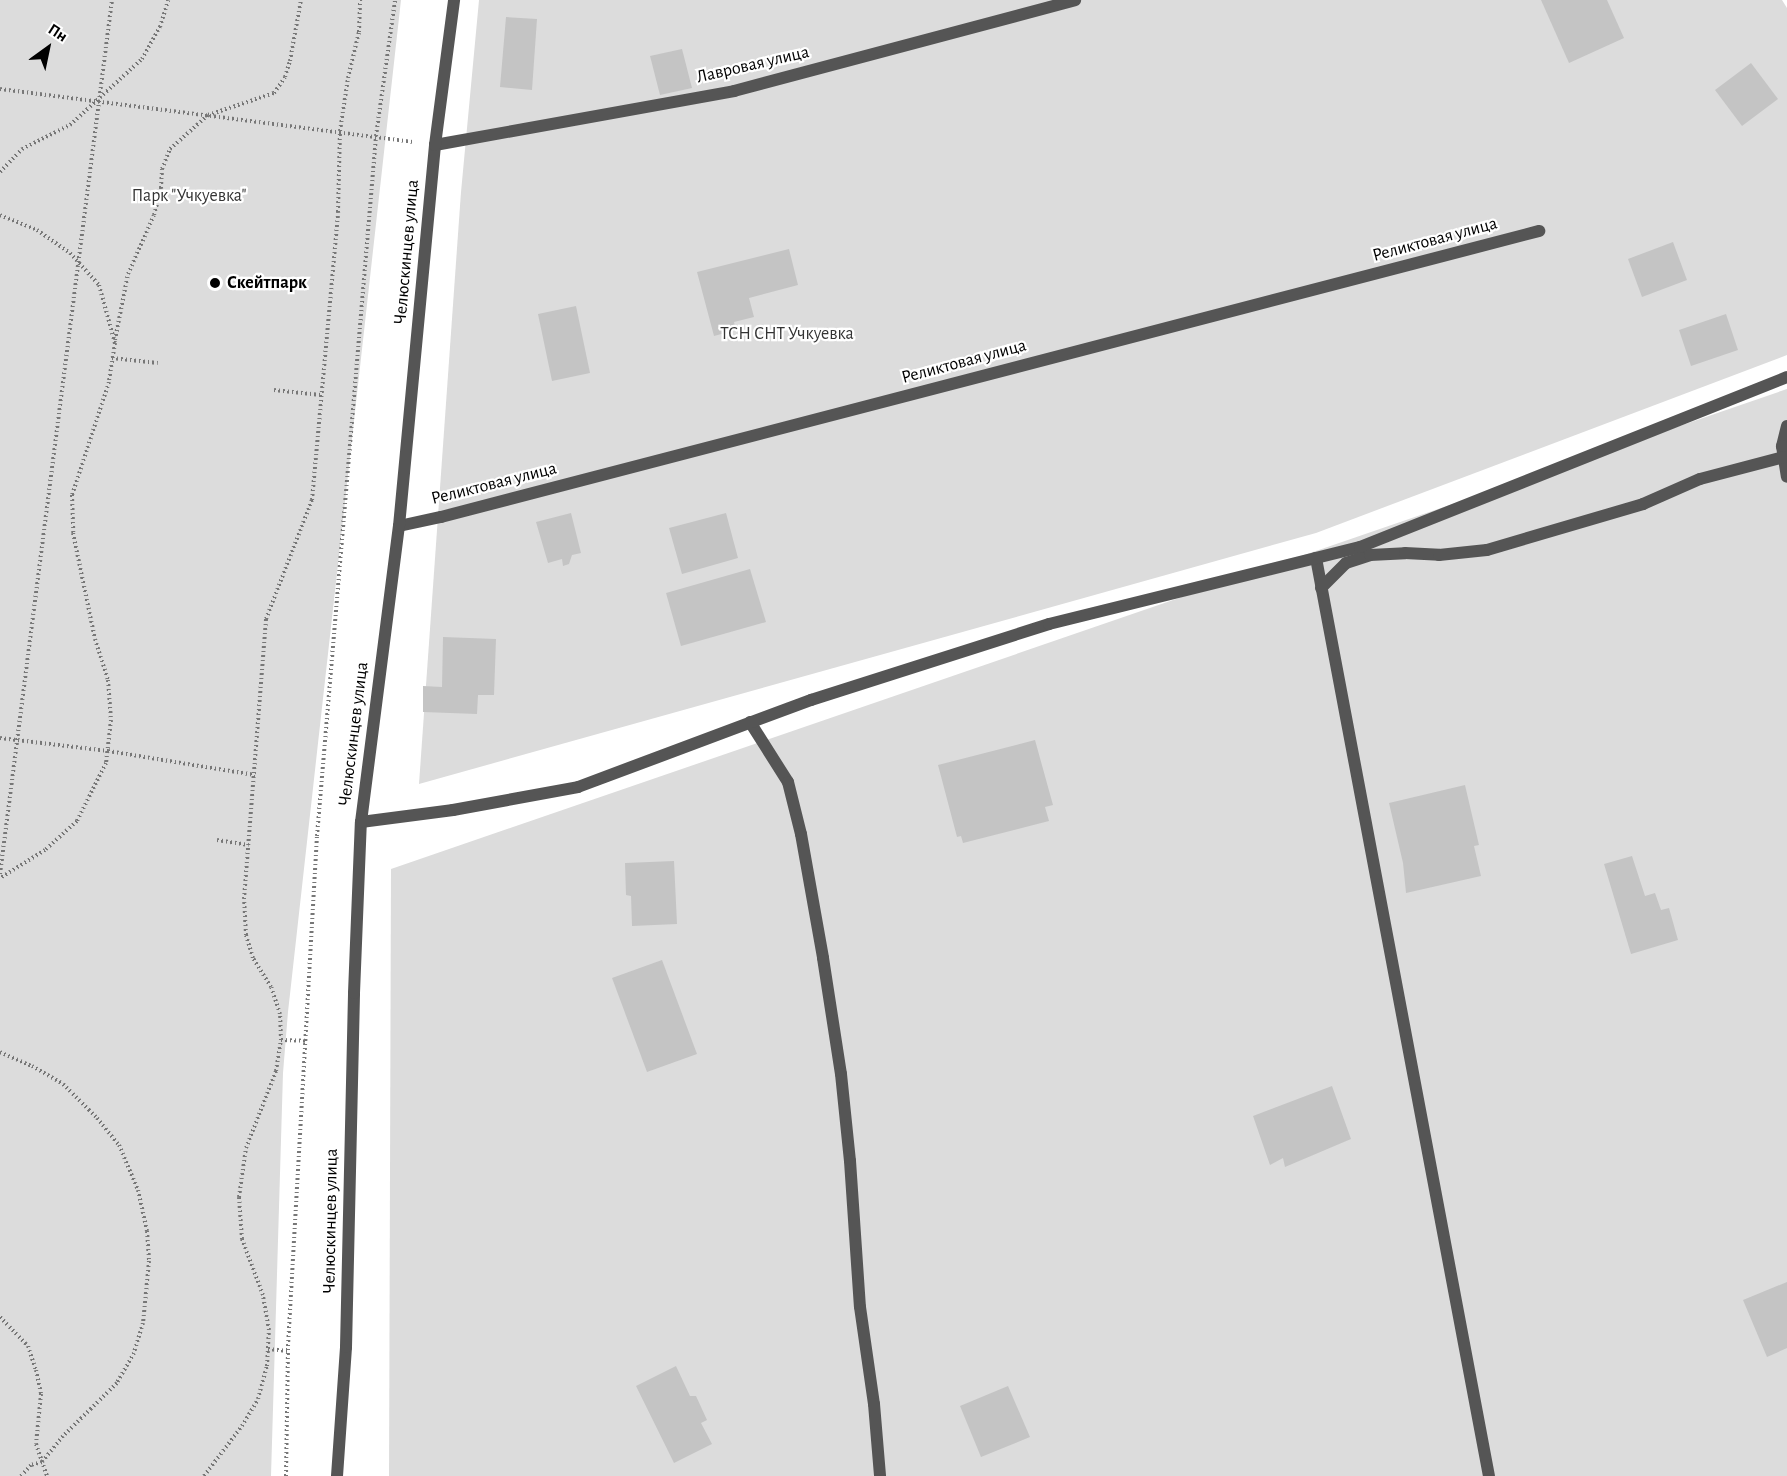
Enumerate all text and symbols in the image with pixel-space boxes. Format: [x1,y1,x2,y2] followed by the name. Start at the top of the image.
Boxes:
[18,18,78,78] north arrow
[45,21,70,45] text: Пн
[695,42,811,88] street label: Лавровая улица
[390,179,424,325] street label: Челюскинцев улица
[131,185,247,207] park label: Парк "Учкуевка"
[1370,213,1500,267] street label: Реликтовая улица
[227,272,307,294] place label: Скейтпарк
[208,276,222,290] marker: Скейтпарк
[720,323,854,345] park label: ТСН СНТ Учкуевка
[899,335,1029,389] street label: Реликтовая улица
[429,458,559,510] street label: Реликтовая улица
[334,661,374,807] street label: Челюскинцев улица
[319,1148,343,1294] street label: Челюскинцев улица

